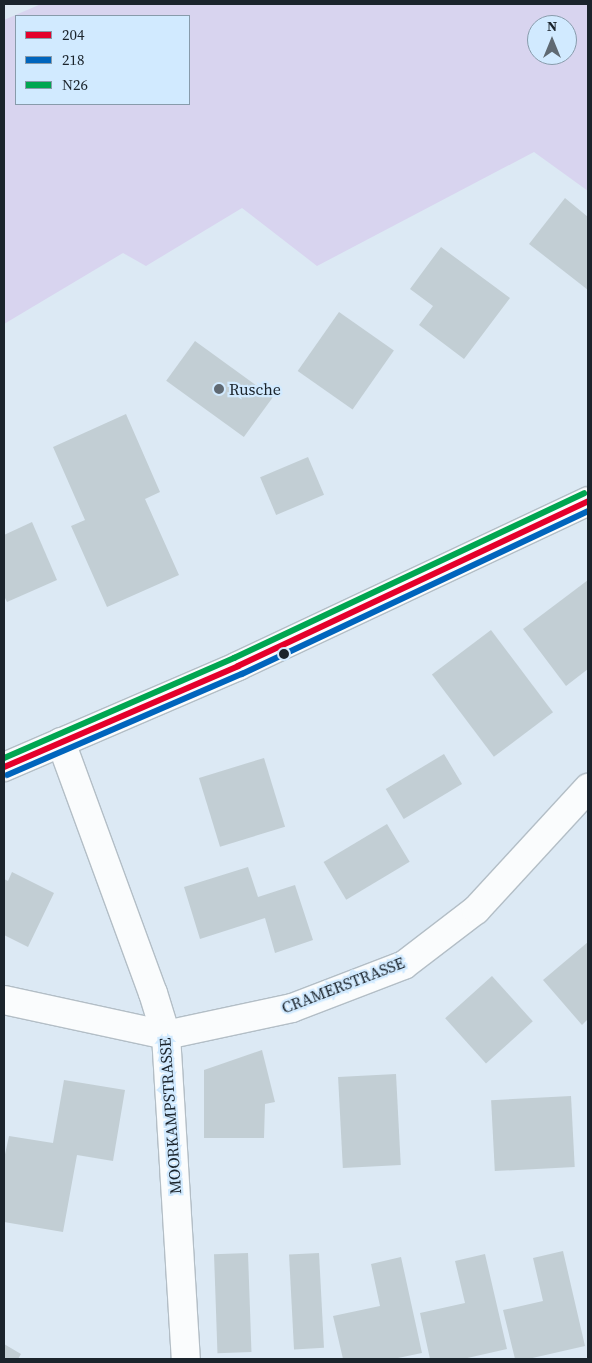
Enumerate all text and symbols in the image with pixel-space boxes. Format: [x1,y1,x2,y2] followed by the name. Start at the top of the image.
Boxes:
[15,15,190,105] legend
[527,15,577,65] north arrow
[547,16,557,36] text: N
[62,24,85,45] text: 204
[62,49,85,70] text: 218
[62,74,88,95] text: N26
[229,379,281,399] place label: Rusche
[213,383,225,395] marker: Rusche
[279,649,289,659] unlabelled marker
[279,953,407,1017] street label: CRAMERSTRASSE
[155,1037,185,1195] street label: MOORKAMPSTRASSE

